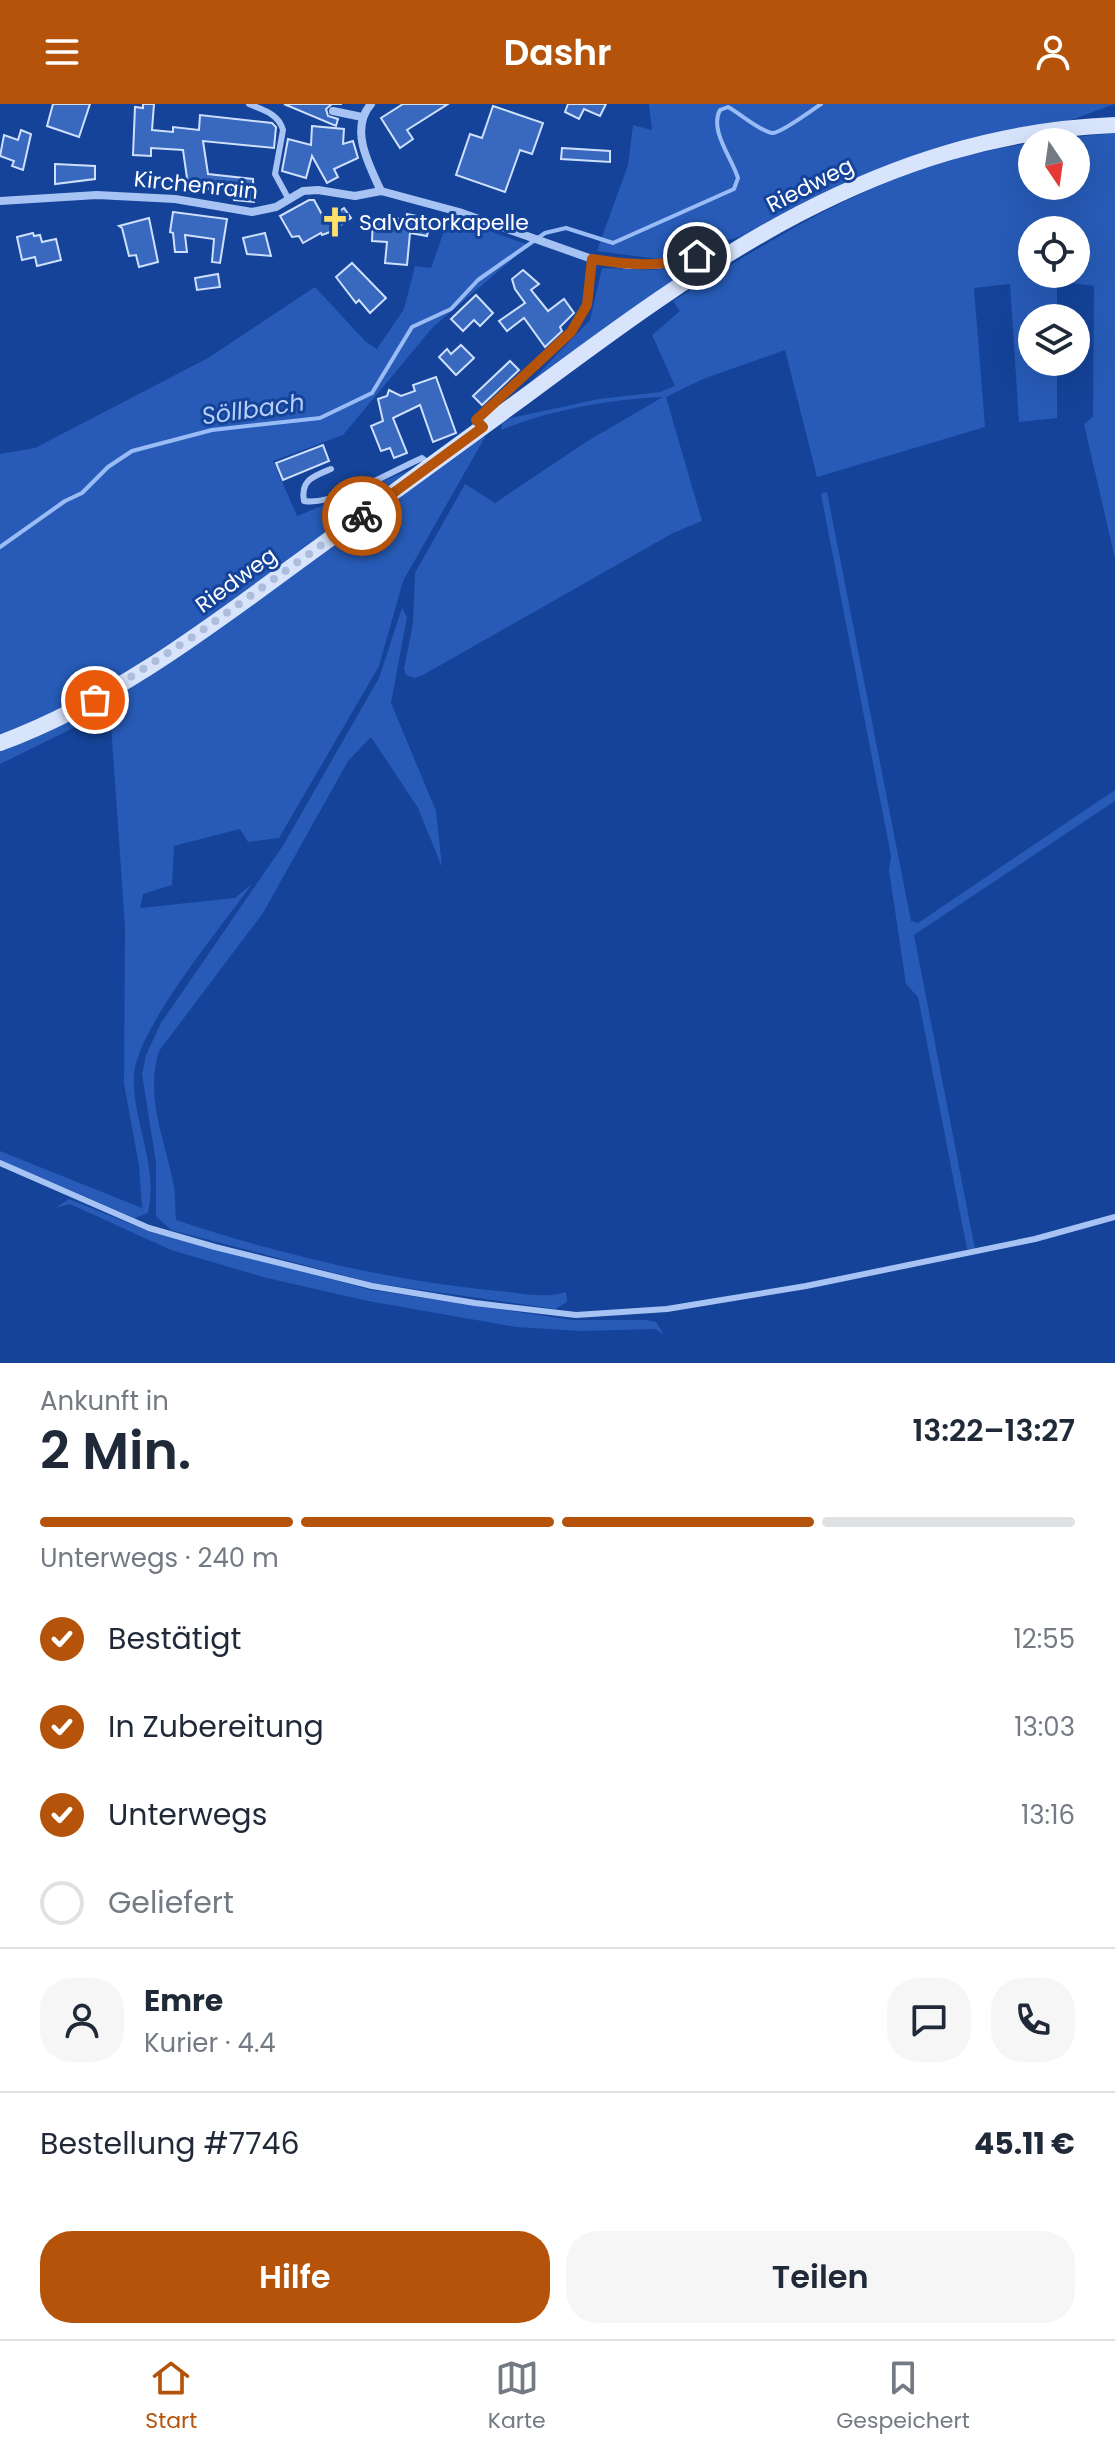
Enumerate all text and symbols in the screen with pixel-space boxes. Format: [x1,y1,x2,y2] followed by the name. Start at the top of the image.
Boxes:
[503,27,612,78] text: Dashr
[40,30,84,74] icon: menu
[1031,30,1075,74] icon: person
[1018,128,1090,200] north arrow
[1018,128,1090,376] map controls
[761,150,859,220] street label: Riedweg
[132,163,260,207] street label: Kirchenrain
[318,205,352,239] church icon: Salvatorkapelle
[359,207,529,238] place label: Salvatorkapelle
[1018,216,1090,288] button: locate
[663,222,731,290] pin
[675,234,719,278] icon: home
[1018,304,1090,376] button: layers
[199,385,307,433] water label: Söllbach
[322,476,402,556] courier
[340,494,384,538] icon: bike
[189,540,283,620] street label: Riedweg
[61,666,129,734] pin
[73,678,117,722] icon: bag
[40,1383,169,1419] text: Ankunft in
[912,1409,1075,1452] text: 13:22–13:27
[40,1414,191,1487] text: 2 Min.
[40,1540,279,1576] text: Unterwegs · 240 m
[40,1617,84,1661] icon: check
[108,1617,241,1660] text: Bestätigt
[1014,1621,1075,1657] text: 12:55
[40,1705,84,1749] icon: check
[108,1705,324,1748] text: In Zubereitung
[1014,1709,1075,1745] text: 13:03
[40,1793,84,1837] icon: check
[108,1793,267,1836] text: Unterwegs
[1021,1797,1075,1833] text: 13:16
[108,1881,234,1924] text: Geliefert
[40,1978,124,2062] button: person
[887,1978,971,2062] button: chat
[991,1978,1075,2062] button: phone
[144,1979,223,2022] text: Emre
[144,2025,276,2061] text: Kurier · 4.4
[40,2122,300,2165] text: Bestellung #7746
[974,2122,1075,2165] text: 45.11 €
[40,2231,550,2323] button: Hilfe
[566,2231,1075,2323] button: Teilen
[145,2356,197,2437] tab: Start
[488,2356,546,2437] tab: Karte
[836,2356,970,2437] tab: Gespeichert

